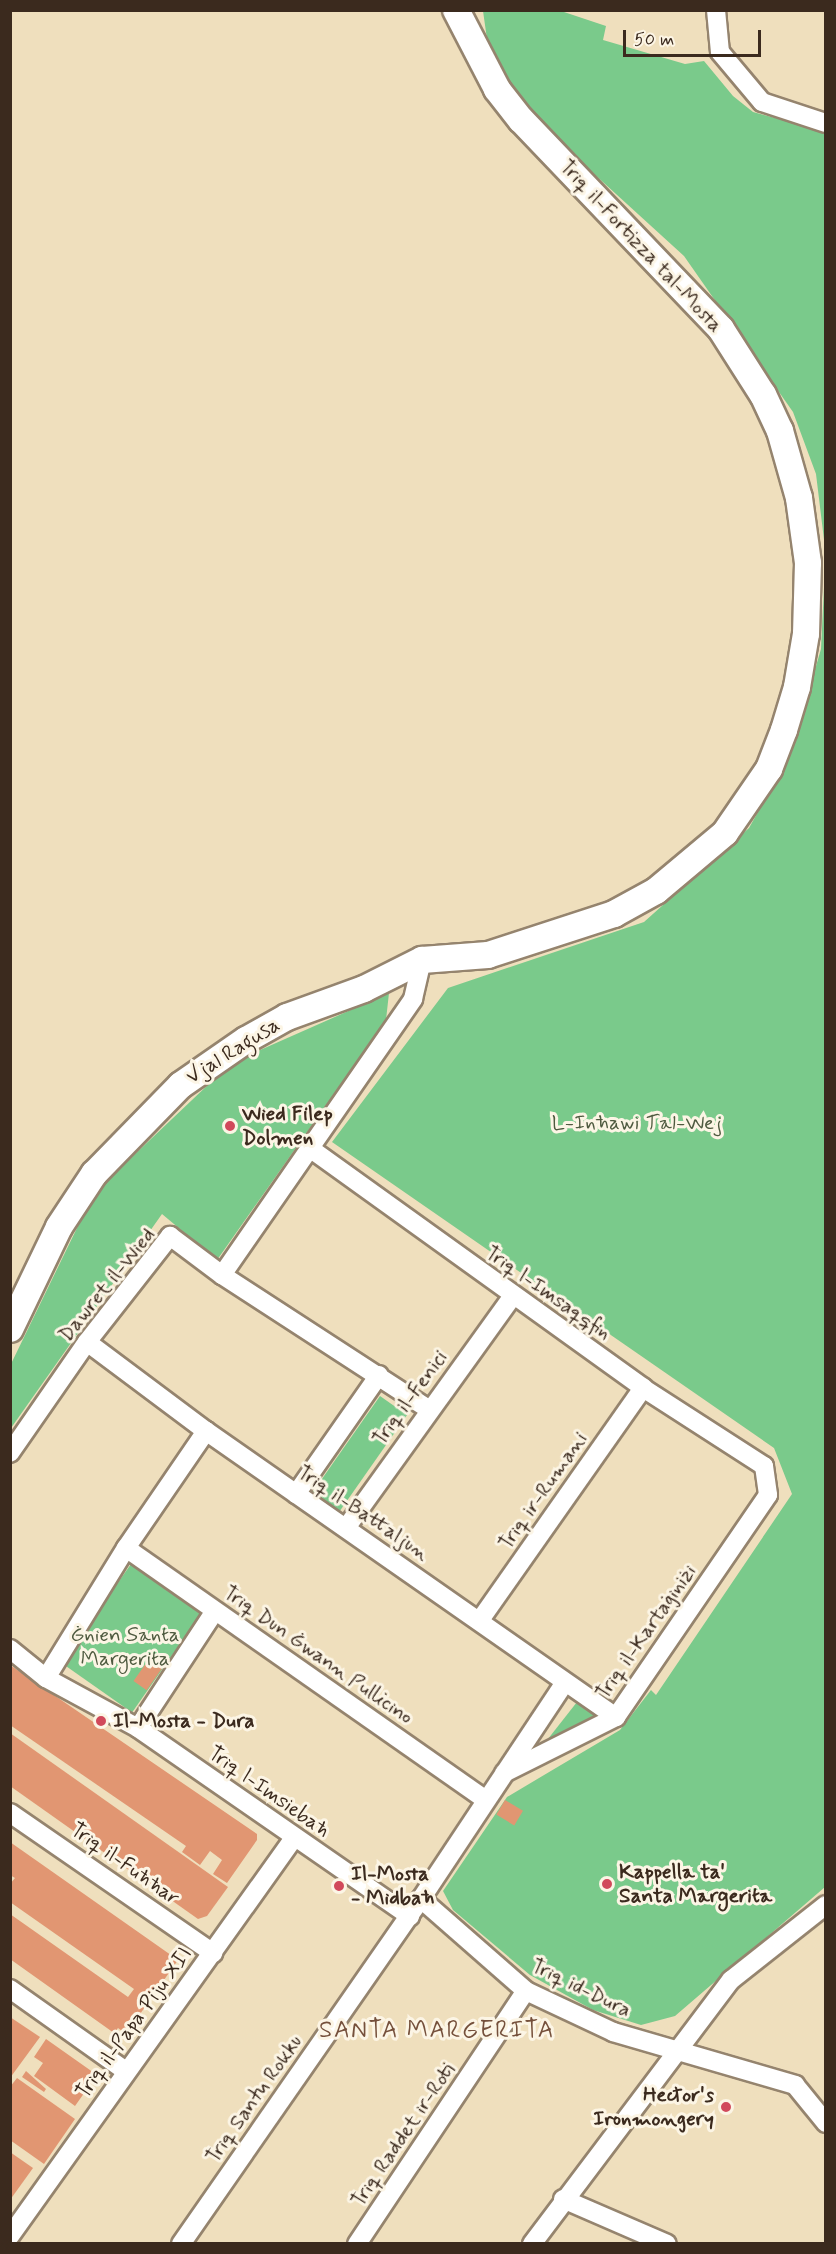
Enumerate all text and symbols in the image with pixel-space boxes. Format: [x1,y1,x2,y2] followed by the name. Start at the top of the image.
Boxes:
[626,18,764,56] scale bar
[634,28,674,52] text: 50 m
[553,153,729,339] street label: Triq il-Fortizza tal-Mosta
[182,1013,284,1089] street label: Vjal Ragusa
[242,1101,331,1151] place label: Wied Filep Dolmen
[555,1110,719,1136] park label: L-Inħawi Tal-Wej
[223,1119,237,1133] marker: Wied Filep Dolmen
[53,1223,161,1347] street label: Dawret il-Wied
[480,1240,616,1346] street label: Triq l-Imsaqqfin
[367,1345,453,1451] street label: Triq il-Fenici
[493,1427,593,1555] street label: Triq ir-Rumani
[292,1460,434,1566] street label: Triq il-Battaljun
[590,1560,702,1704] street label: Triq il-Kartaġiniżi
[217,1579,419,1731] street label: Triq Dun Ġwann Pullicino
[70,1622,180,1672] park label: Ġnien Santa Margerita
[113,1708,255,1734] place label: Il-Mosta - Dura
[94,1714,108,1728] marker: Il-Mosta - Dura
[203,1741,335,1843] street label: Triq l-Imsiebaħ
[65,1817,185,1911] street label: Triq il-Fuħħar
[619,1859,768,1909] place label: Kappella ta' Santa Margerita
[351,1861,435,1911] place label: Il-Mosta - Midbaħ
[600,1877,614,1891] marker: Kappella ta' Santa Margerita
[332,1879,346,1893] marker: Il-Mosta - Midbaħ
[70,1942,198,2104] street label: Triq il-Papa Piju XII
[527,1953,635,2023] street label: Triq id-Dura
[318,2017,556,2045] district label: SANTA MARGERITA
[200,2030,308,2168] street label: Triq Santu Rokku
[345,2058,461,2212] street label: Triq Raddet ir-Roti
[593,2082,714,2132] place label: Hector's Ironmongery
[719,2100,733,2114] marker: Hector's Ironmongery

